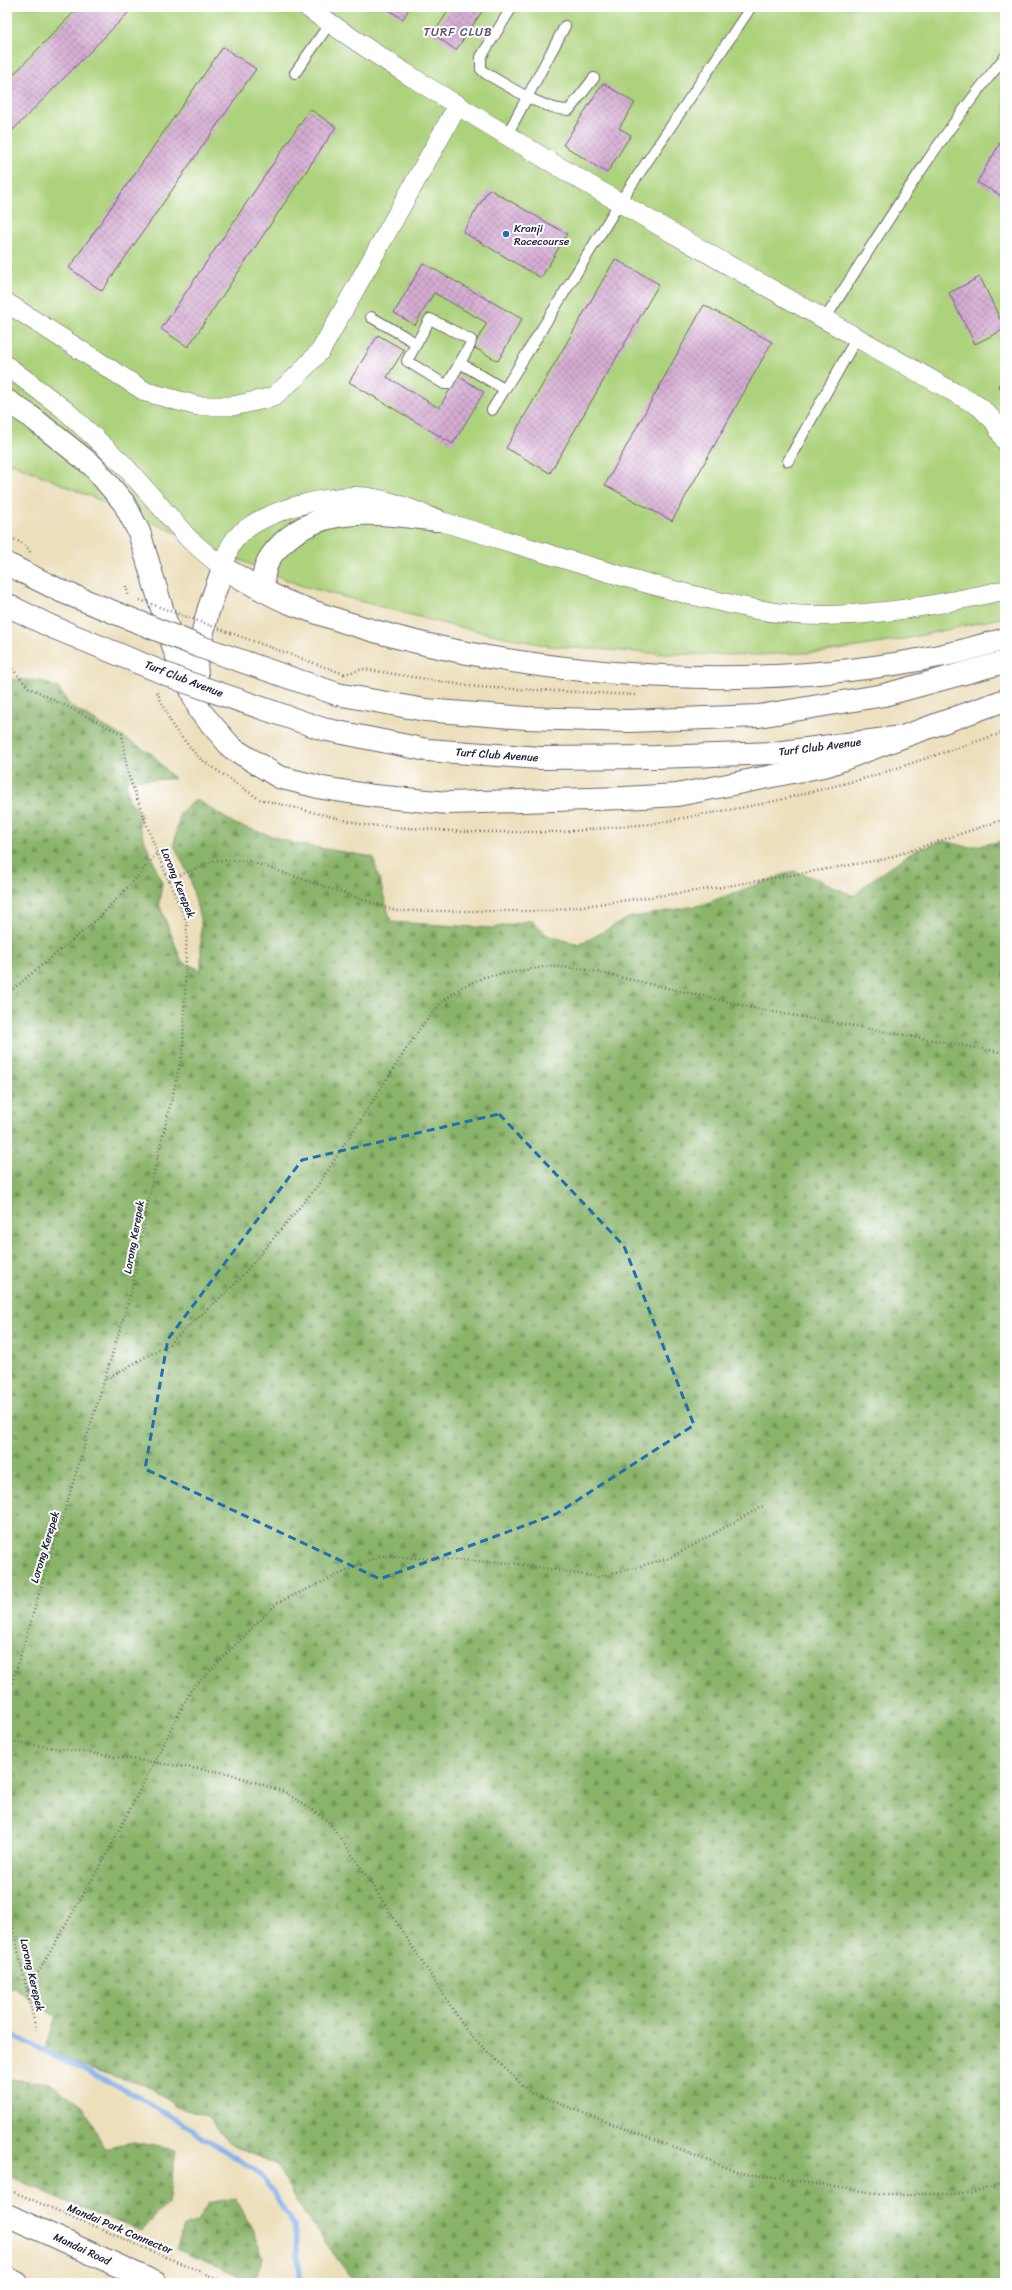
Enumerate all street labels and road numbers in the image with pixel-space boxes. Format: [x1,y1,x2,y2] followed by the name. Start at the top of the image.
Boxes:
[142,655,227,703] street label: Turf Club Avenue
[778,732,863,761] street label: Turf Club Avenue
[455,743,539,767] street label: Turf Club Avenue
[155,845,201,921] street label: Lorong Kerepek
[118,1198,150,1275] street label: Lorong Kerepek
[25,1508,65,1585] street label: Lorong Kerepek
[14,1937,50,2014] street label: Lorong Kerepek
[64,2198,176,2260] street label: Mandai Park Connector
[50,2227,115,2271] street label: Mandai Road

